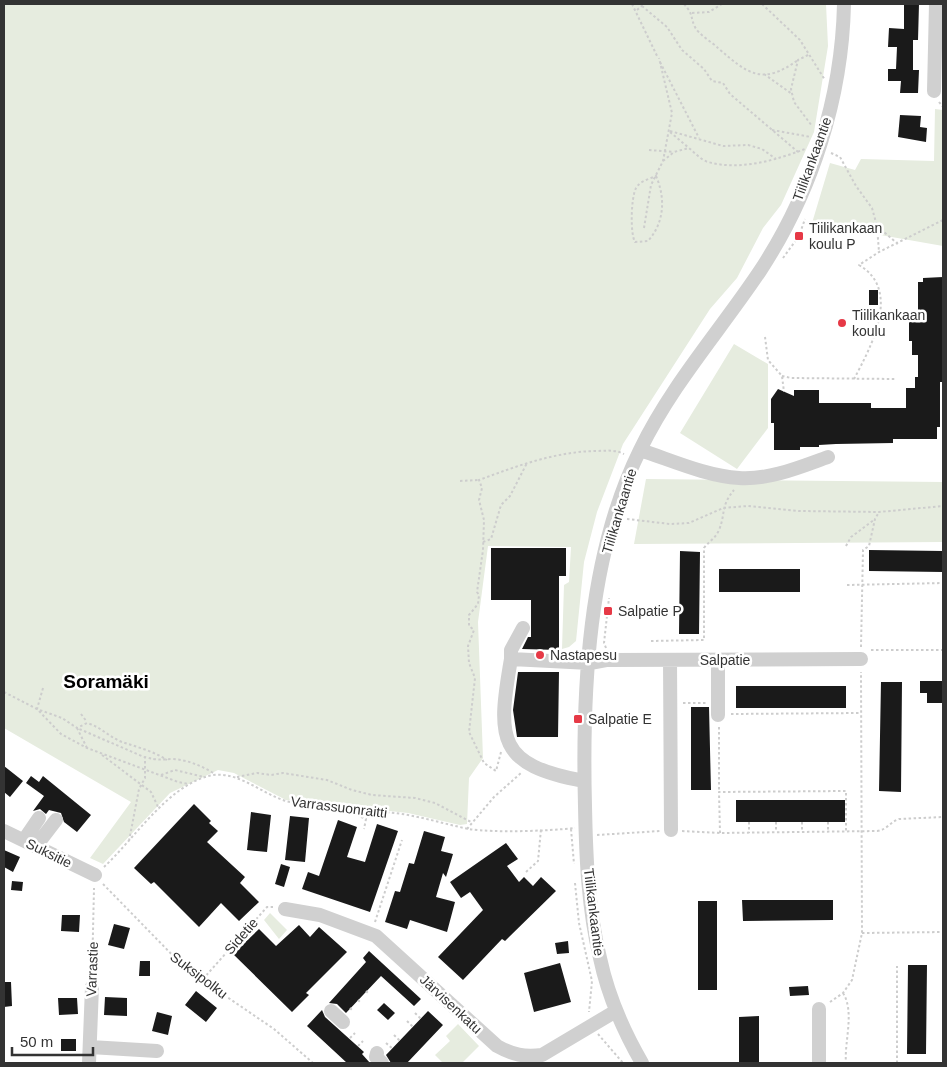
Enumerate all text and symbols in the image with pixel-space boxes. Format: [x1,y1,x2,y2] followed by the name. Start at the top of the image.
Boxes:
[789,115,835,203] street label: Tiilikankaantie
[809,220,882,252] place label: Tiilikankaan koulu P
[793,230,805,242] marker: Tiilikankaan koulu P
[852,307,925,339] place label: Tiilikankaan koulu
[836,317,848,329] marker: Tiilikankaan koulu
[598,466,640,556] street label: Tiilikankaantie
[618,603,682,619] place label: Salpatie P
[602,605,614,617] marker: Salpatie P
[550,647,617,663] place label: Nastapesu
[534,649,546,661] marker: Nastapesu
[700,652,751,668] street label: Salpatie
[63,671,149,692] district label: Soramäki
[588,711,652,727] place label: Salpatie E
[572,713,584,725] marker: Salpatie E
[290,793,388,821] street label: Varrassuonraitti
[23,835,75,871] street label: Suksitie
[581,867,607,957] street label: Tiilikankaantie
[221,914,261,957] street label: Sidetie
[83,941,101,997] street label: Varrastie
[167,948,231,1002] street label: Suksipolku
[417,971,485,1037] street label: Järvisenkatu
[12,1024,94,1056] scale bar
[20,1033,53,1050] text: 50 m

